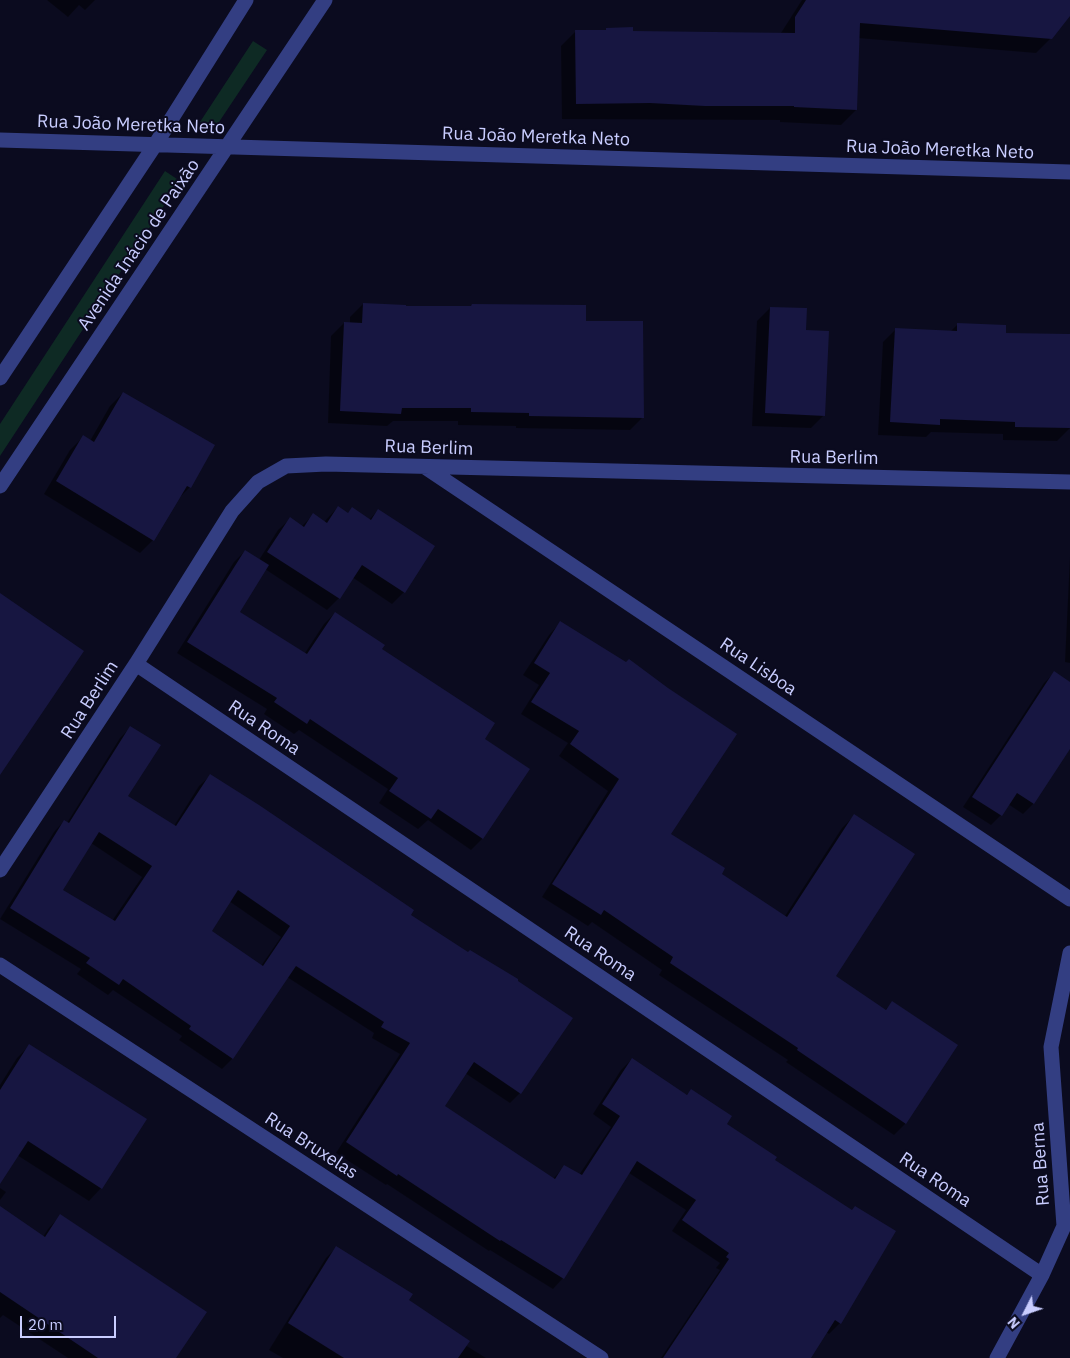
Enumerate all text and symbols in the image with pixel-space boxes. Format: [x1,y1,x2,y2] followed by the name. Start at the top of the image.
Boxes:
[37,111,225,139] street label: Rua João Meretka Neto
[442,123,630,151] street label: Rua João Meretka Neto
[846,136,1034,164] street label: Rua João Meretka Neto
[74,155,204,335] street label: Avenida Inácio de Paixão
[384,436,474,460] street label: Rua Berlim
[789,446,879,470] street label: Rua Berlim
[715,633,801,701] street label: Rua Lisboa
[57,657,123,743] street label: Rua Berlim
[224,696,304,760] street label: Rua Roma
[560,922,640,986] street label: Rua Roma
[261,1108,361,1184] street label: Rua Bruxelas
[1027,1122,1055,1206] street label: Rua Berna
[895,1148,975,1212] street label: Rua Roma
[1000,1288,1050,1338] north arrow
[22,1306,119,1338] scale bar
[1004,1313,1024,1333] text: N
[28,1315,63,1334] text: 20 m

